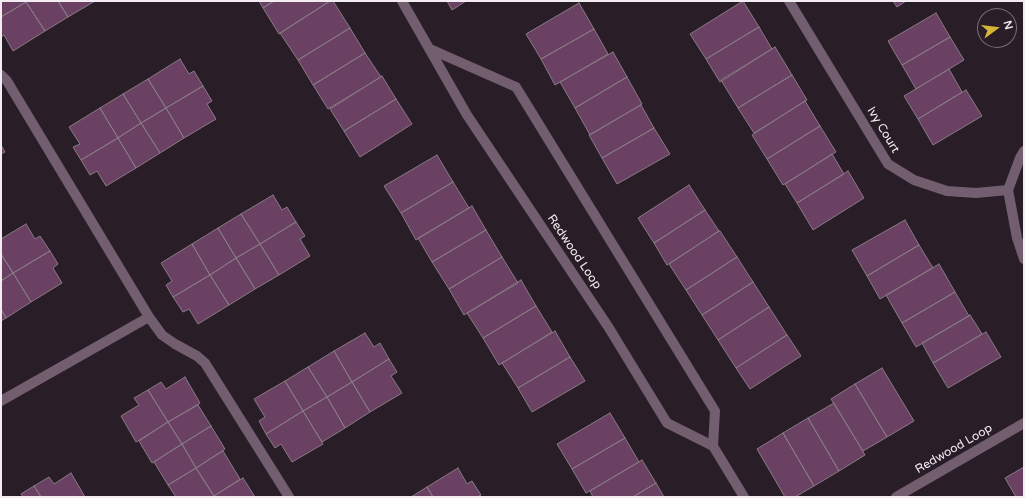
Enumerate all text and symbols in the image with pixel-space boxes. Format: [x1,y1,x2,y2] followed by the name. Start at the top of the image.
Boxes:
[977,8,1017,48] north arrow
[1001,19,1016,31] text: N
[864,104,902,156] street label: Ivy Court
[544,212,604,292] street label: Redwood Loop
[913,421,995,477] street label: Redwood Loop

